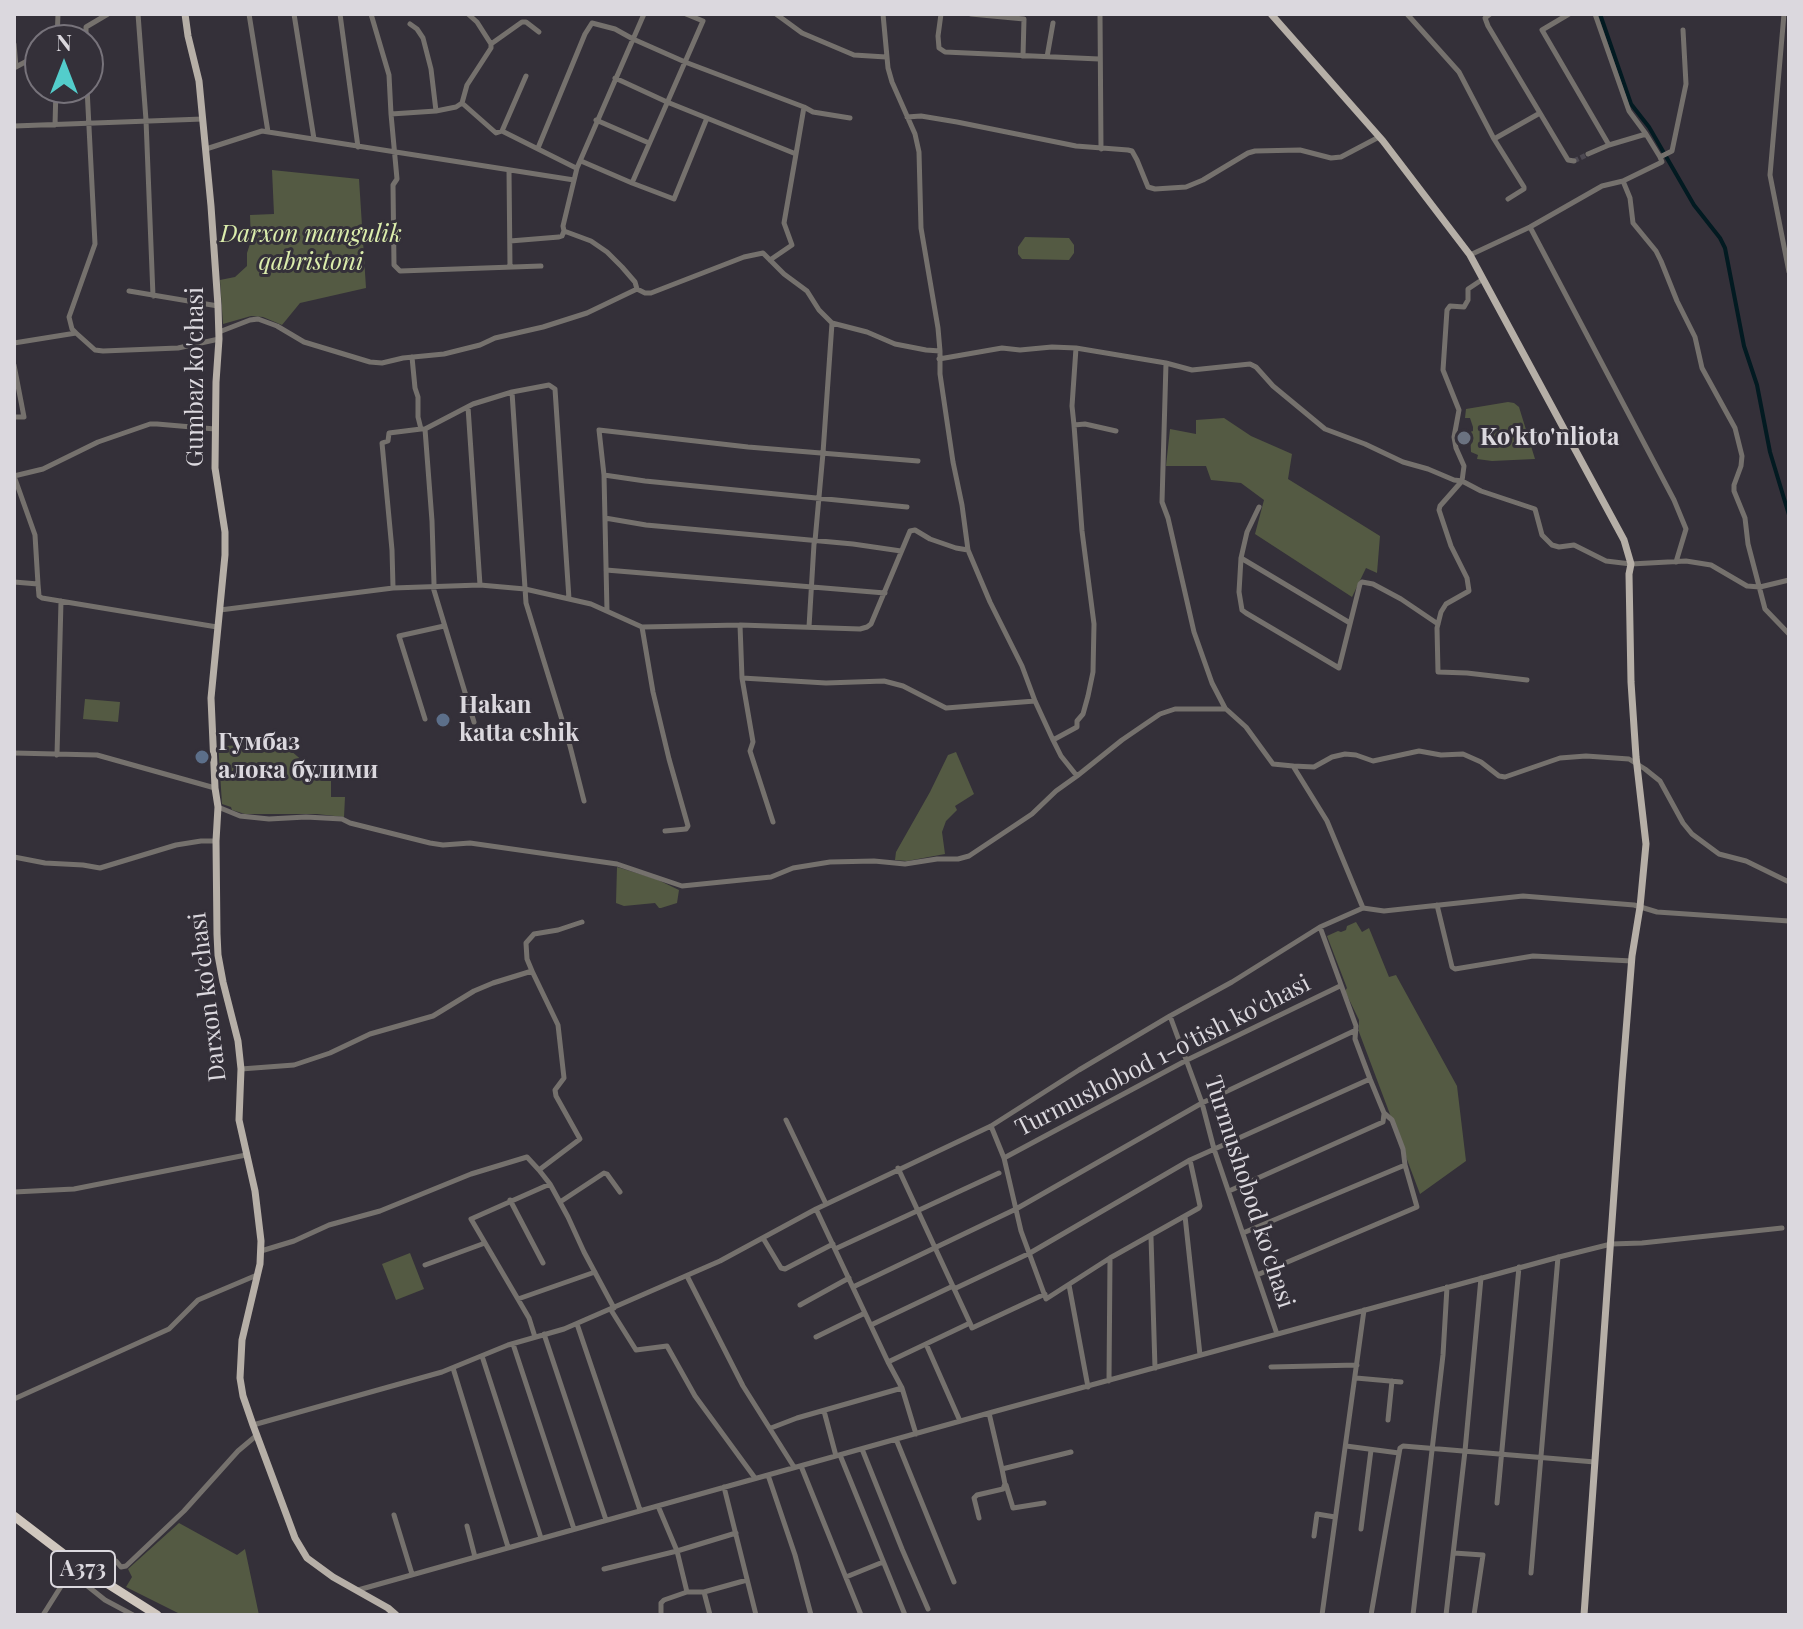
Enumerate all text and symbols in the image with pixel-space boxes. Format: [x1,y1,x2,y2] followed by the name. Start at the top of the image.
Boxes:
[24,24,104,104] north arrow
[56,27,72,57] text: N
[220,221,402,277] park label: Darxon mangulik qabristoni
[182,287,210,467] street label: Gumbaz ko'chasi
[1480,424,1619,452] place label: Ko'kto'nliota
[1455,429,1473,447] marker: Ko'kto'nliota
[459,692,579,748] place label: Hakan katta eshik
[434,711,452,729] marker: Hakan katta eshik
[218,729,378,785] place label: Гумбаз алока булими
[193,748,211,766] marker: Гумбаз алока булими
[183,911,233,1083] street label: Darxon ko'chasi
[1011,969,1315,1143] street label: Turmushobod 1-o'tish ko'chasi
[1198,1072,1300,1312] street label: Turmushobod ko'chasi
[51,1551,115,1587] road number: A373

